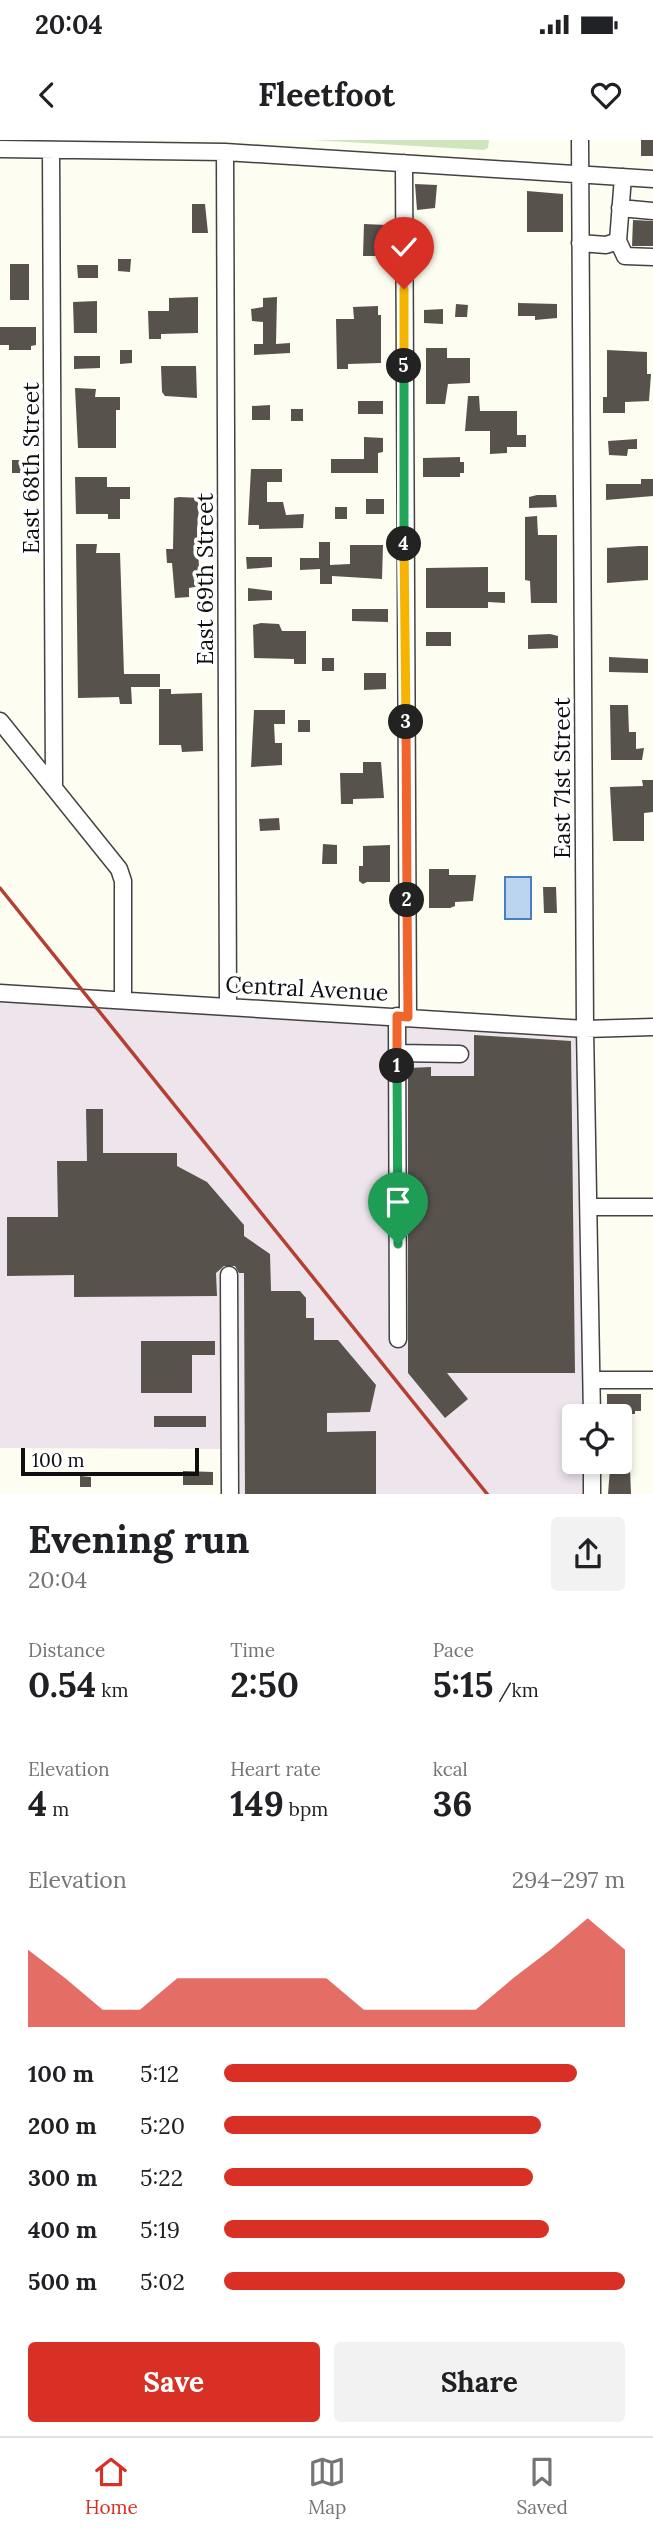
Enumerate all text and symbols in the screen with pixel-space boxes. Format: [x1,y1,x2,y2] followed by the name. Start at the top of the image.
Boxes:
[35,8,103,41] text: 20:04
[258,74,395,115] text: Fleetfoot
[28,76,66,114] icon: back
[587,76,625,114] icon: heart
[374,217,434,289] pin
[385,228,423,266] icon: check
[386,348,422,384] pin: 5
[398,353,409,377] text: 5
[16,382,45,554] street label: East 68th Street
[190,493,219,665] street label: East 69th Street
[386,526,422,562] pin: 4
[398,531,409,555] text: 4
[547,697,576,859] street label: East 71st Street
[388,704,424,740] pin: 3
[400,709,411,733] text: 3
[390,882,424,918] pin: 2
[401,887,412,911] text: 2
[225,969,389,1007] street label: Central Avenue
[380,1048,414,1084] pin: 1
[393,1053,400,1077] text: 1
[368,1172,428,1244] pin
[379,1183,417,1221] icon: arrive
[562,1404,632,1474] map controls
[562,1404,632,1474] button: locate
[21,1446,200,1477] scale bar
[32,1448,85,1472] text: 100 m
[28,1515,250,1563] text: Evening run
[551,1517,625,1591] button: share
[28,1565,87,1594] text: 20:04
[28,1638,105,1662] text: Distance
[230,1638,275,1662] text: Time
[433,1638,474,1662] text: Pace
[28,1662,96,1707] text: 0.54
[230,1662,299,1707] text: 2:50
[433,1662,493,1707] text: 5:15
[96,1678,128,1702] text: km
[493,1678,539,1702] text: /km
[28,1757,110,1781] text: Elevation
[230,1757,321,1781] text: Heart rate
[433,1757,468,1781] text: kcal
[28,1781,47,1826] text: 4
[230,1781,284,1826] text: 149
[433,1781,472,1826] text: 36
[47,1797,69,1821] text: m
[284,1797,328,1821] text: bpm
[28,1865,127,1894] text: Elevation
[512,1865,625,1894] text: 294–297 m
[28,2059,94,2088] text: 100 m
[140,2059,179,2088] text: 5:12
[28,2111,97,2140] text: 200 m
[140,2111,185,2140] text: 5:20
[28,2163,97,2192] text: 300 m
[140,2163,183,2192] text: 5:22
[28,2215,97,2244] text: 400 m
[140,2215,180,2244] text: 5:19
[28,2267,97,2296] text: 500 m
[140,2267,185,2296] text: 5:02
[28,2342,320,2422] button: Save
[334,2342,625,2422] button: Share
[85,2453,138,2519] tab: Home
[308,2453,346,2519] tab: Map
[517,2453,568,2519] tab: Saved

